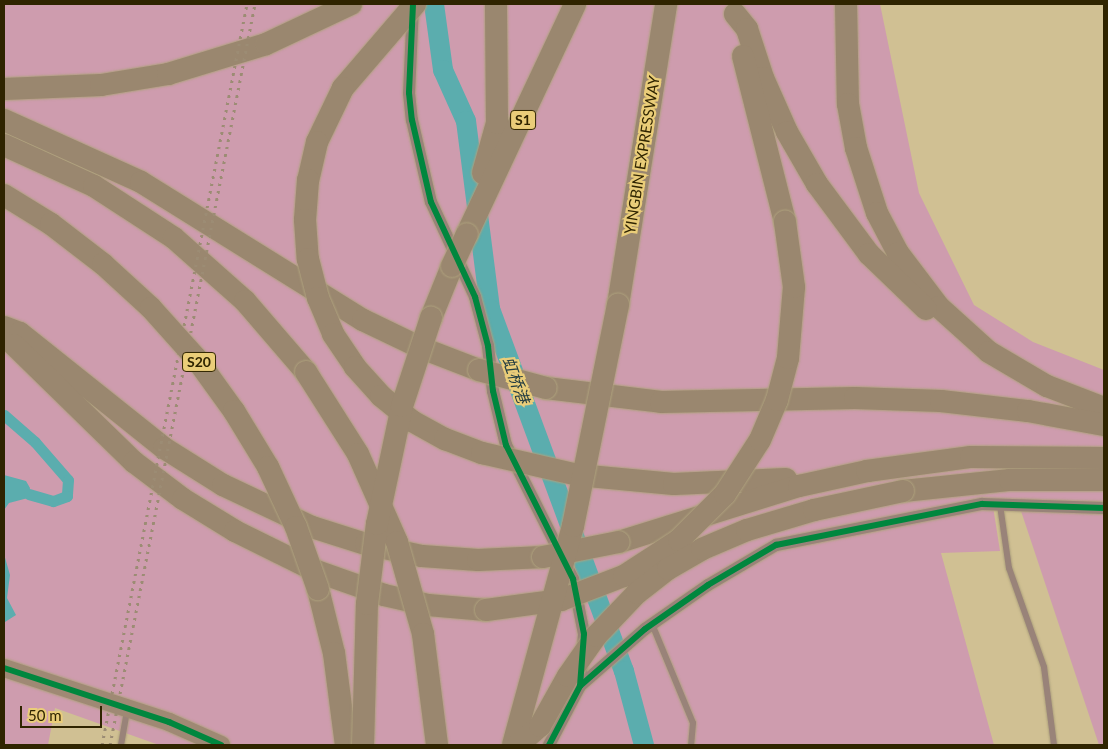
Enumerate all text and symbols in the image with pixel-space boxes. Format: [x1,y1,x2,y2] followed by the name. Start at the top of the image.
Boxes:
[621,74,663,236] street label: YINGBIN EXPRESSWAY
[509,108,537,132] road number: S1
[182,351,216,374] road number: S20
[499,354,533,406] water label: 虹桥港
[22,696,105,728] scale bar
[28,706,62,724] text: 50 m

